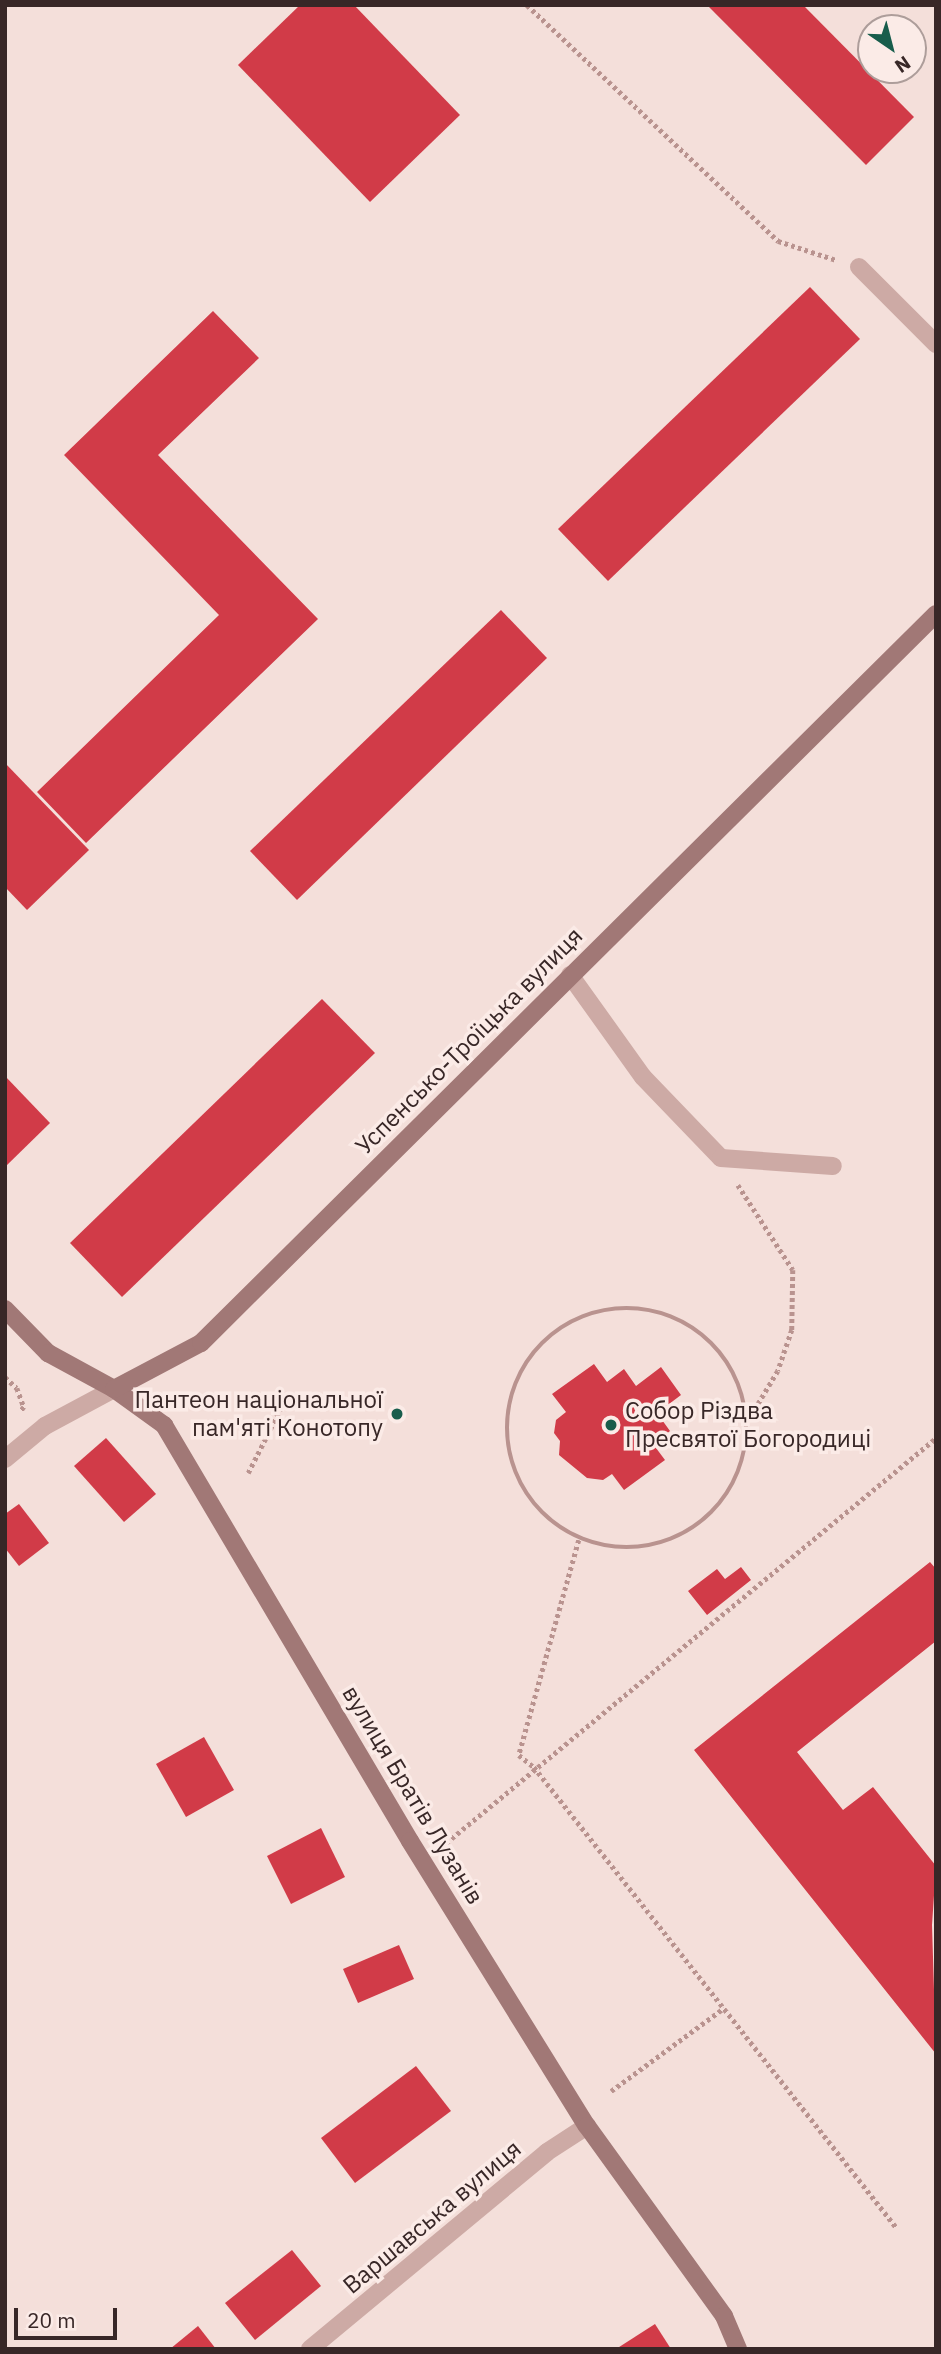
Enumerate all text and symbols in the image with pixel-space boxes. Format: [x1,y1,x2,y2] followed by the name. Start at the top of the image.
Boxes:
[857,14,927,84] north arrow
[890,51,915,78] text: N
[350,922,588,1160] street label: Успенсько-Троїцька вулиця
[135,1386,383,1442] place label: Пантеон національної пам'яті Конотопу
[625,1397,871,1453] place label: Собор Різдва Пресвятої Богородиці
[389,1406,405,1422] marker: Пантеон національної пам'яті Конотопу
[603,1417,619,1433] marker: Собор Різдва Пресвятої Богородиці
[336,1680,490,1910] street label: вулиця Братів Лузанів
[337,2134,527,2300] street label: Варшавська вулиця
[18,2294,121,2338] scale bar
[27,2306,76,2334] text: 20 m

